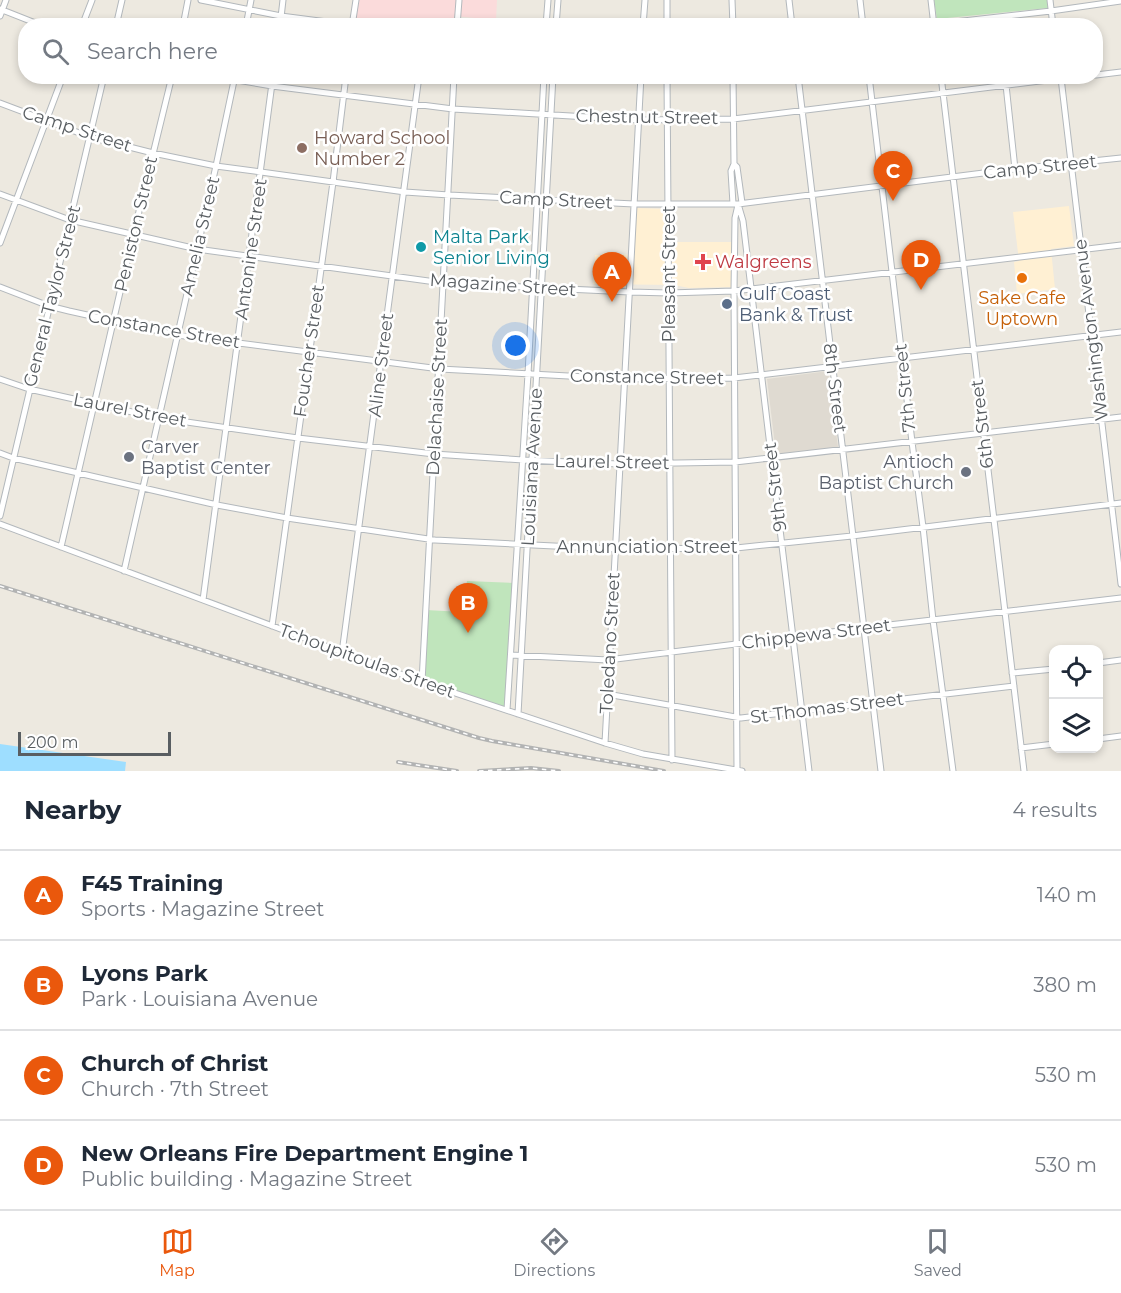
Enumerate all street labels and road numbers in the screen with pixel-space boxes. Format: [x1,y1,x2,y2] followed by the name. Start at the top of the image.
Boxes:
[20,101,134,157] street label: Camp Street
[576,105,718,129] street label: Chestnut Street
[982,150,1098,184] street label: Camp Street
[110,154,162,294] street label: Peniston Street
[176,174,224,298] street label: Amelia Street
[230,177,272,321] street label: Antonine Street
[499,186,613,214] street label: Camp Street
[19,203,85,389] street label: General Taylor Street
[658,205,680,343] street label: Pleasant Street
[1069,238,1113,422] street label: Washington Avenue
[429,269,577,301] street label: Magazine Street
[289,283,329,419] street label: Foucher Street
[86,305,242,353] street label: Constance Street
[364,312,398,418] street label: Aline Street
[422,318,452,476] street label: Delachaise Street
[819,342,851,434] street label: 8th Street
[889,343,921,433] street label: 7th Street
[570,365,724,389] street label: Constance Street
[966,378,998,470] street label: 6th Street
[517,387,547,547] street label: Louisiana Avenue
[71,388,189,432] street label: Laurel Street
[759,441,791,533] street label: 9th Street
[554,450,670,474] street label: Laurel Street
[556,536,738,558] street label: Annunciation Street
[595,572,625,714] street label: Toledano Street
[740,614,892,654] street label: Chippewa Street
[276,619,458,703] street label: Tchoupitoulas Street
[749,688,905,728] street label: St Thomas Street

